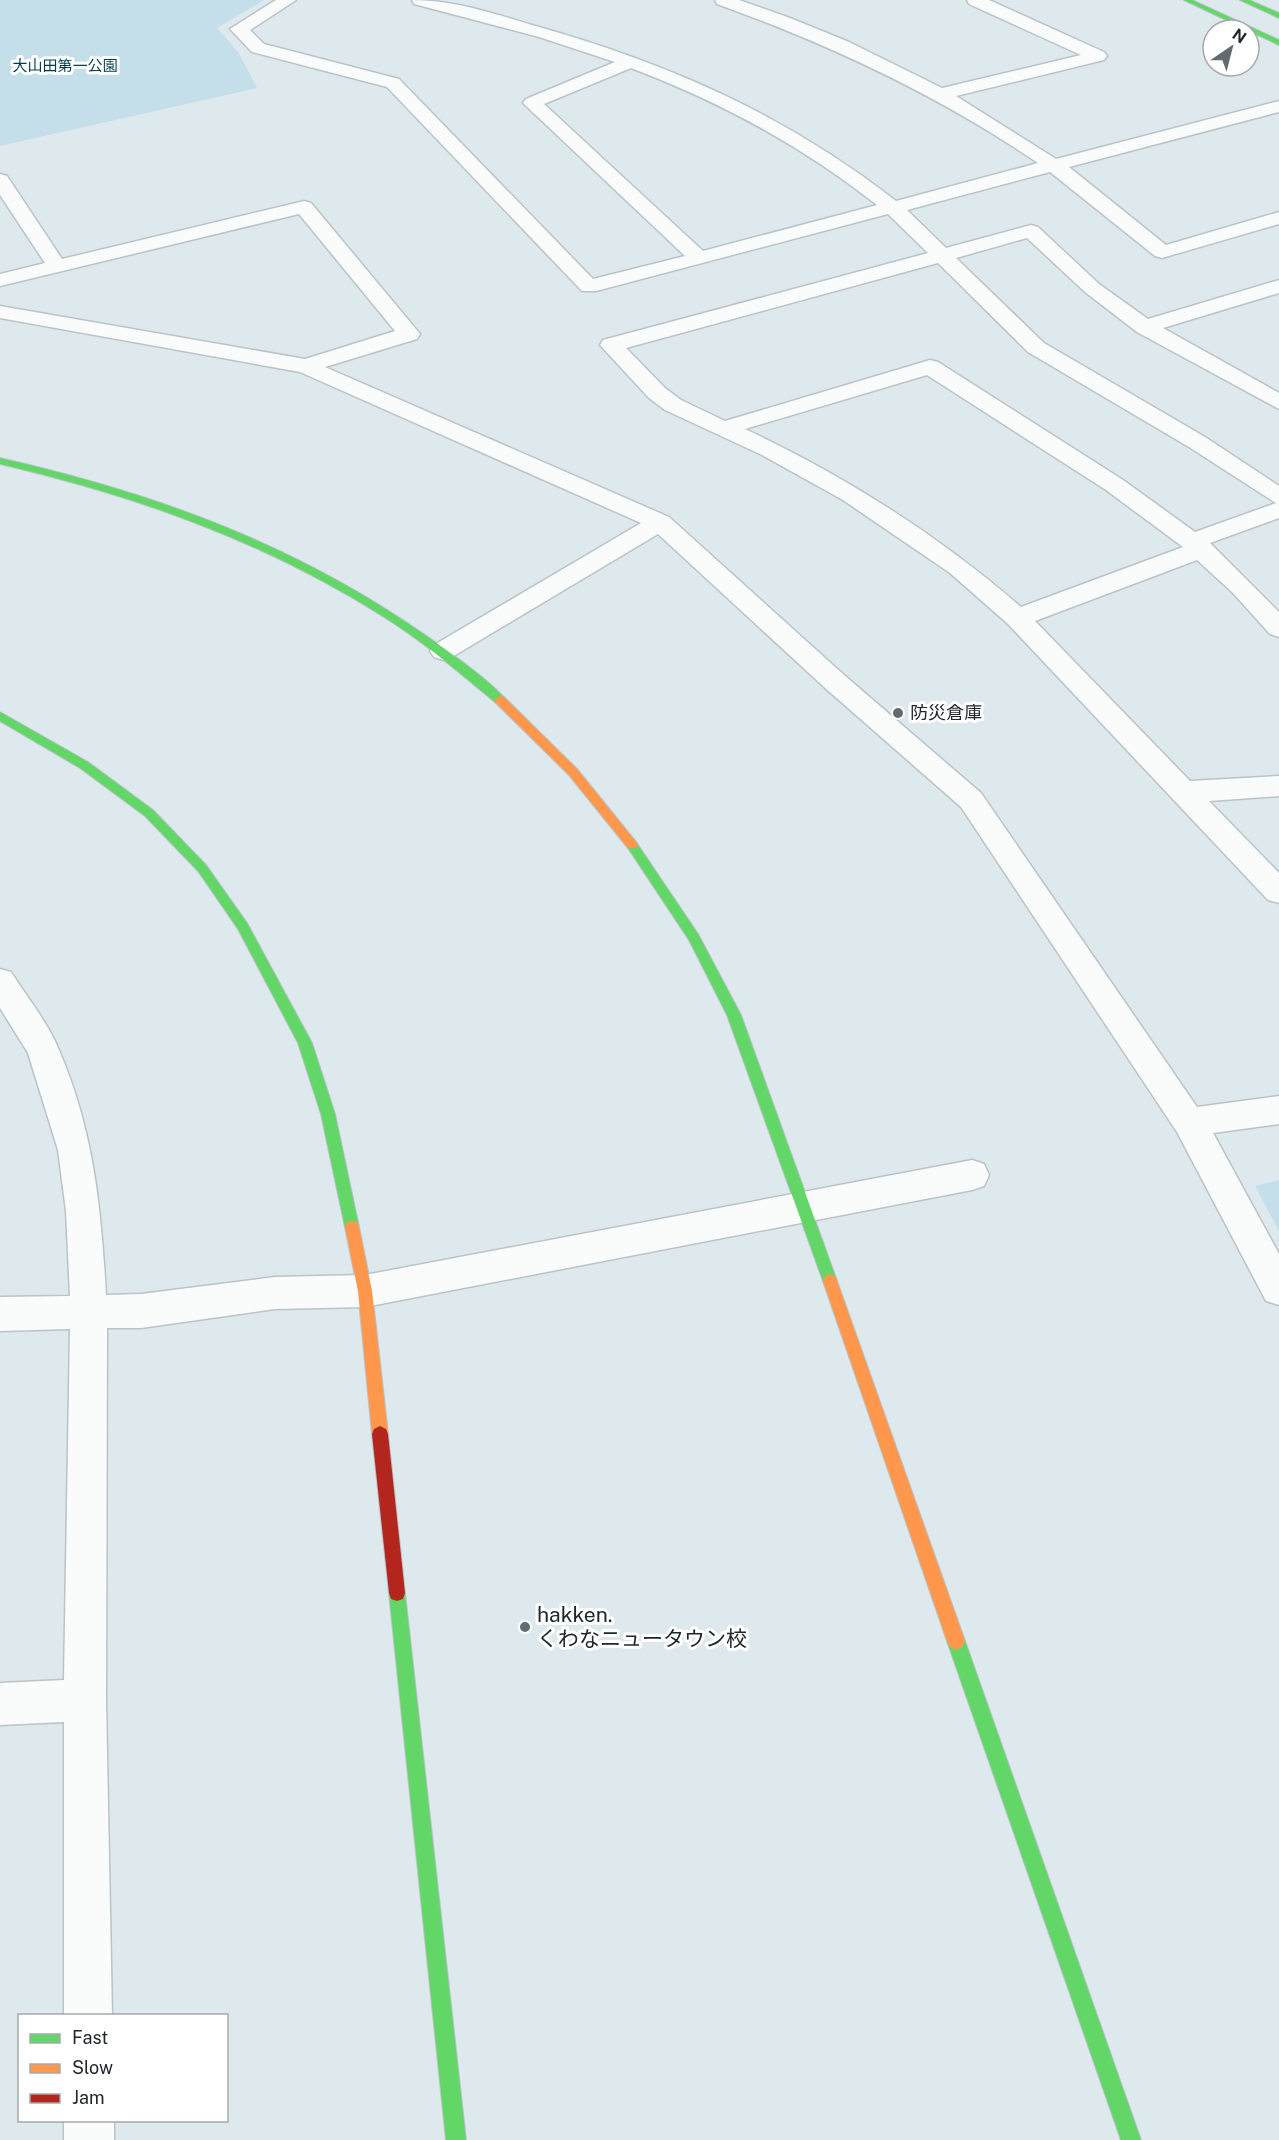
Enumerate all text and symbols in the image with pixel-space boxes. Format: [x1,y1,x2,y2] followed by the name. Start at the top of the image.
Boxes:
[1201,18,1261,78] north arrow
[1229,25,1250,47] text: N
[12,57,118,74] park label: 大山田第一公園
[910,702,982,723] place label: 防災倉庫
[891,706,905,720] marker: 防災倉庫
[537,1602,747,1651] place label: hakken. くわなニュータウン校
[518,1620,532,1634] marker: hakken. くわなニュータウン校
[18,2014,228,2122] legend
[72,2027,108,2048] text: Fast
[72,2057,113,2078] text: Slow
[72,2087,105,2108] text: Jam

